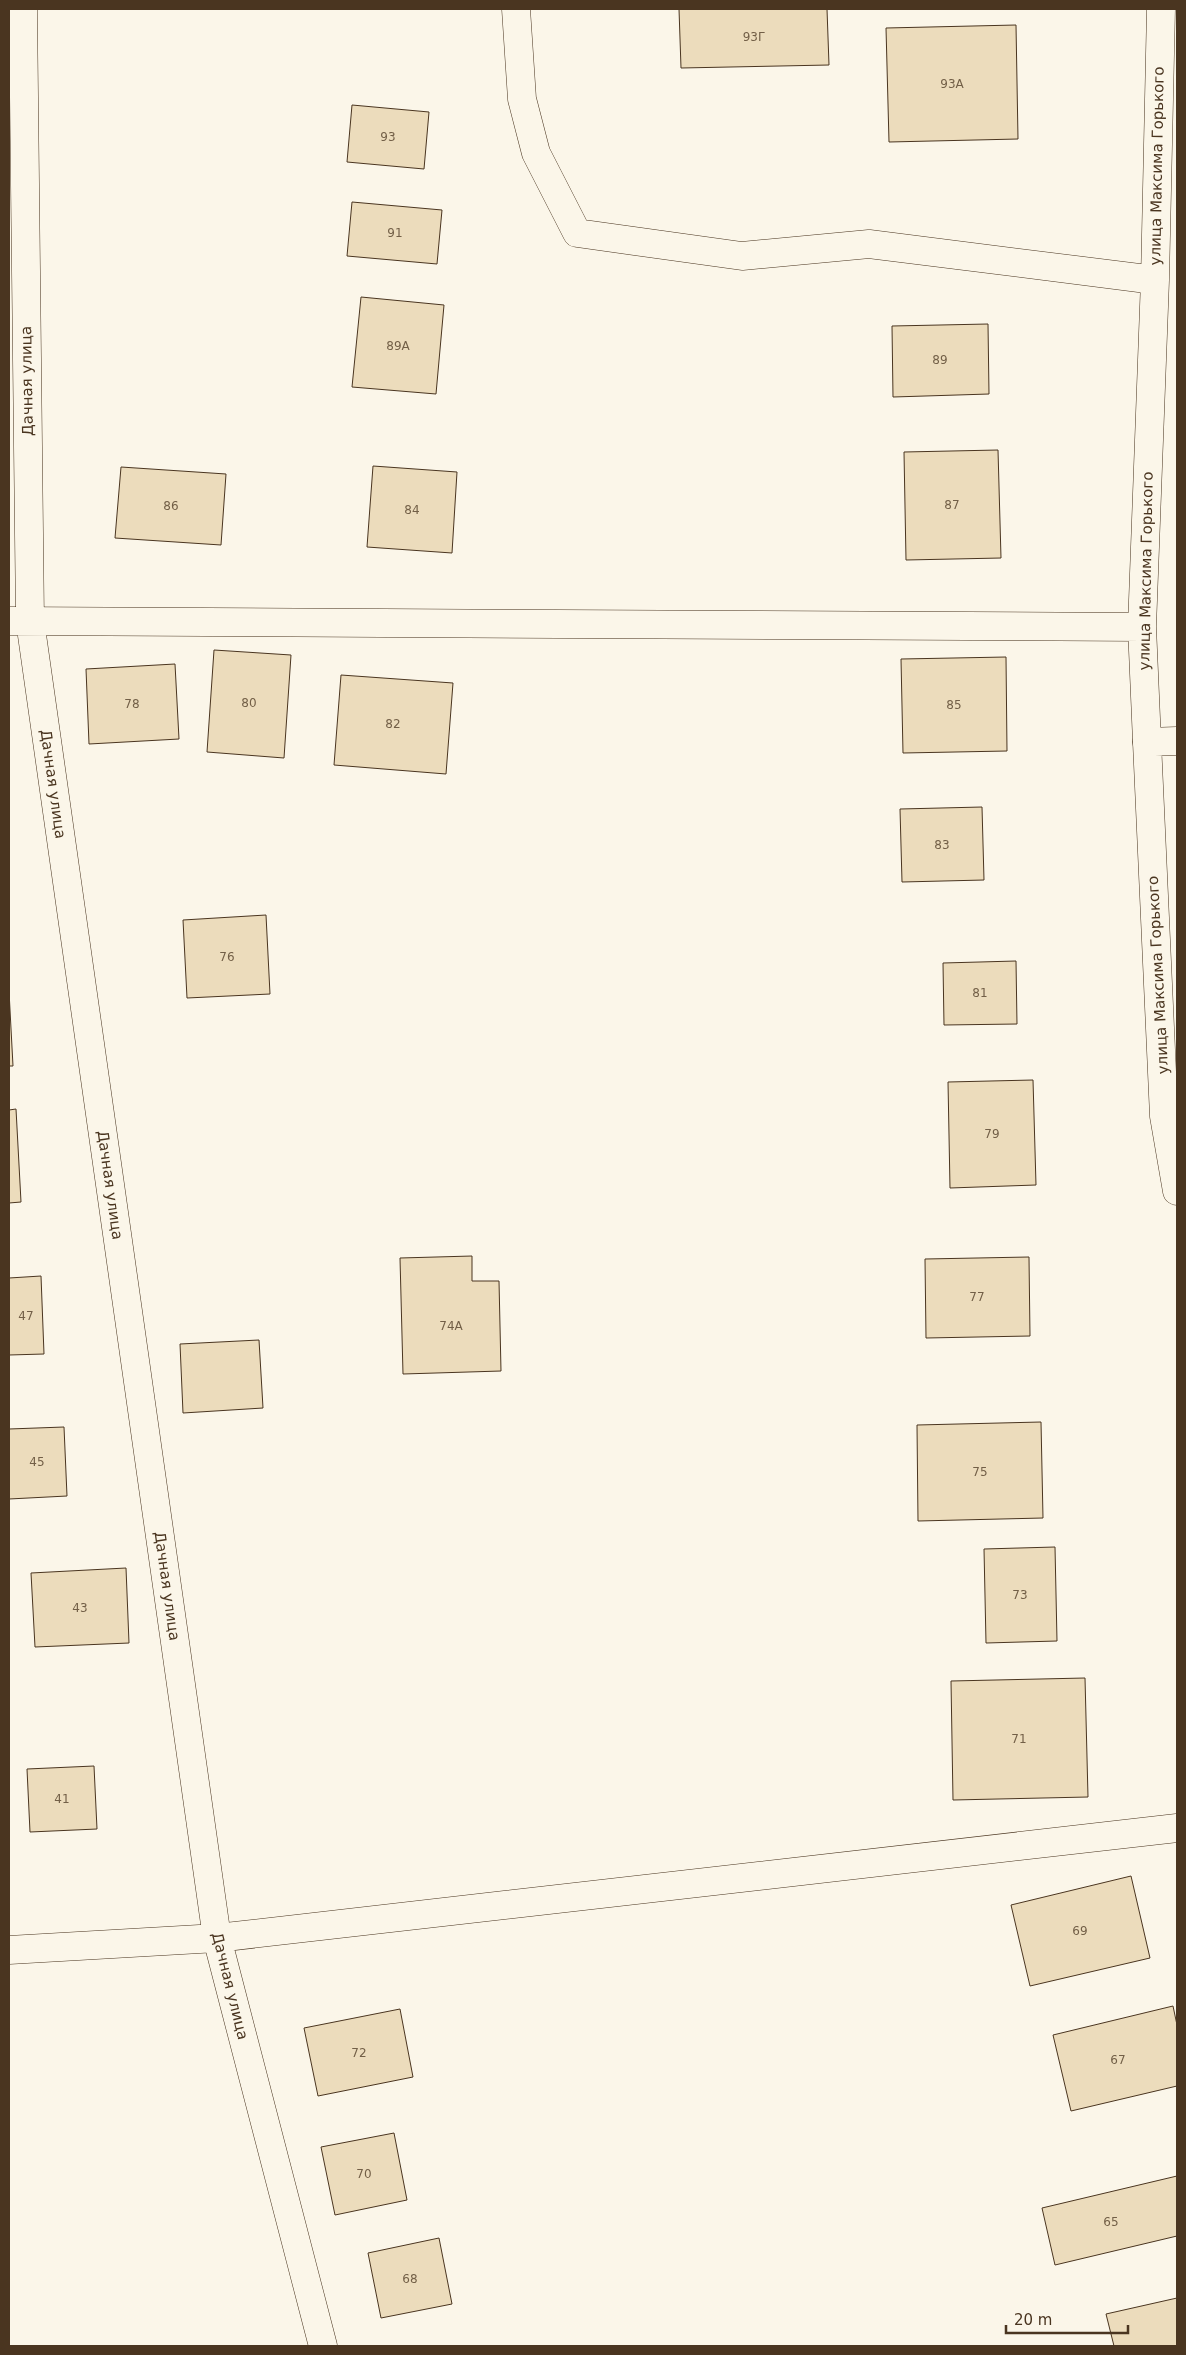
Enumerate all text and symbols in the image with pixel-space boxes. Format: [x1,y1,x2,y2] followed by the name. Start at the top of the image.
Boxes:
[743,30,765,44] house number: 93Г
[1146,66,1168,266] street label: улица Максима Горького
[940,77,965,91] house number: 93А
[380,130,396,144] house number: 93
[387,226,403,240] house number: 91
[17,326,37,436] street label: Дачная улица
[386,339,411,353] house number: 89А
[932,353,948,367] house number: 89
[1135,471,1157,671] street label: улица Максима Горького
[944,498,960,512] house number: 87
[163,499,179,513] house number: 86
[404,503,420,517] house number: 84
[241,696,257,710] house number: 80
[124,697,140,711] house number: 78
[946,698,962,712] house number: 85
[385,717,401,731] house number: 82
[36,728,70,840] street label: Дачная улица
[934,838,950,852] house number: 83
[1144,875,1172,1075] street label: улица Максима Горького
[219,950,235,964] house number: 76
[972,986,988,1000] house number: 81
[984,1127,1000,1141] house number: 79
[93,1129,127,1241] street label: Дачная улица
[969,1290,985,1304] house number: 77
[18,1309,34,1323] house number: 47
[439,1319,464,1333] house number: 74А
[29,1455,45,1469] house number: 45
[972,1465,988,1479] house number: 75
[150,1530,184,1642] street label: Дачная улица
[1012,1588,1028,1602] house number: 73
[72,1601,88,1615] house number: 43
[1011,1732,1027,1746] house number: 71
[54,1792,70,1806] house number: 41
[1072,1924,1088,1938] house number: 69
[208,1930,252,2042] street label: Дачная улица
[351,2046,367,2060] house number: 72
[1110,2053,1126,2067] house number: 67
[356,2167,372,2181] house number: 70
[1103,2215,1119,2229] house number: 65
[402,2272,418,2286] house number: 68
[1006,2302,1128,2334] scale bar
[1014,2311,1052,2329] text: 20 m

